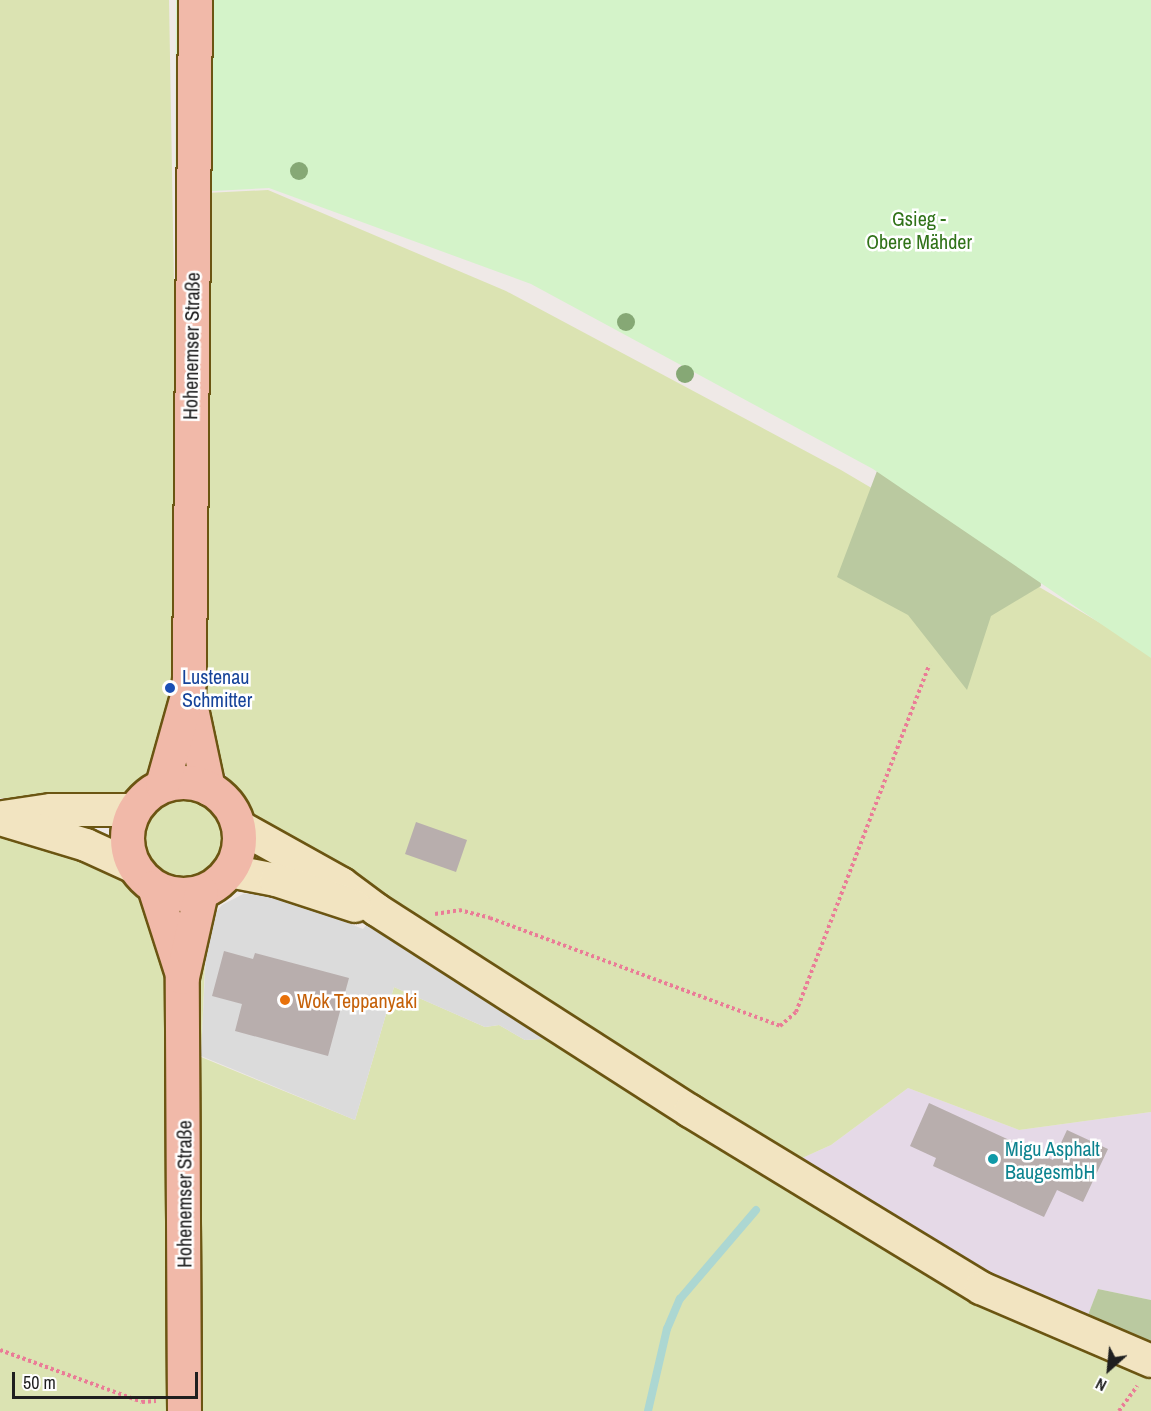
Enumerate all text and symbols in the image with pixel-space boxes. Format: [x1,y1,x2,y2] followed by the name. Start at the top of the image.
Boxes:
[866,207,972,254] park label: Gsieg - Obere Mähder
[178,272,204,420] street label: Hohenemser Straße
[182,664,252,711] place label: Lustenau Schmitter
[163,681,177,695] marker: Lustenau Schmitter
[297,988,418,1012] place label: Wok Teppanyaki
[278,993,292,1007] marker: Wok Teppanyaki
[172,1120,196,1268] street label: Hohenemser Straße
[1005,1136,1101,1183] place label: Migu Asphalt BaugesmbH
[986,1152,1000,1166] marker: Migu Asphalt BaugesmbH
[1079,1339,1139,1399] north arrow
[15,1360,201,1398] scale bar
[23,1370,56,1395] text: 50 m
[1092,1373,1110,1397] text: N

